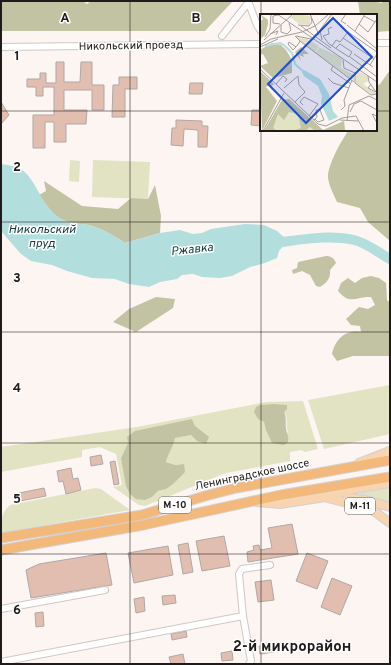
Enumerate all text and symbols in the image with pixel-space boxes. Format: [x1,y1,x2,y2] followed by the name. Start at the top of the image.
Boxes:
[60,11,70,27] text: A
[192,11,201,27] text: B
[260,14,377,131] inset map
[79,38,183,54] street label: Никольский проезд
[14,49,20,65] text: 1
[13,160,21,176] text: 2
[8,222,77,252] water label: Никольский пруд
[170,240,215,260] water label: Ржавка
[13,271,21,287] text: 3
[13,381,21,397] text: 4
[193,456,311,494] street label: Ленинградское шоссе
[13,492,21,508] text: 5
[159,497,191,513] road number: М-10
[345,498,375,514] road number: М-11
[13,603,21,619] text: 6
[233,638,351,657] district label: 2-й микрорайон

